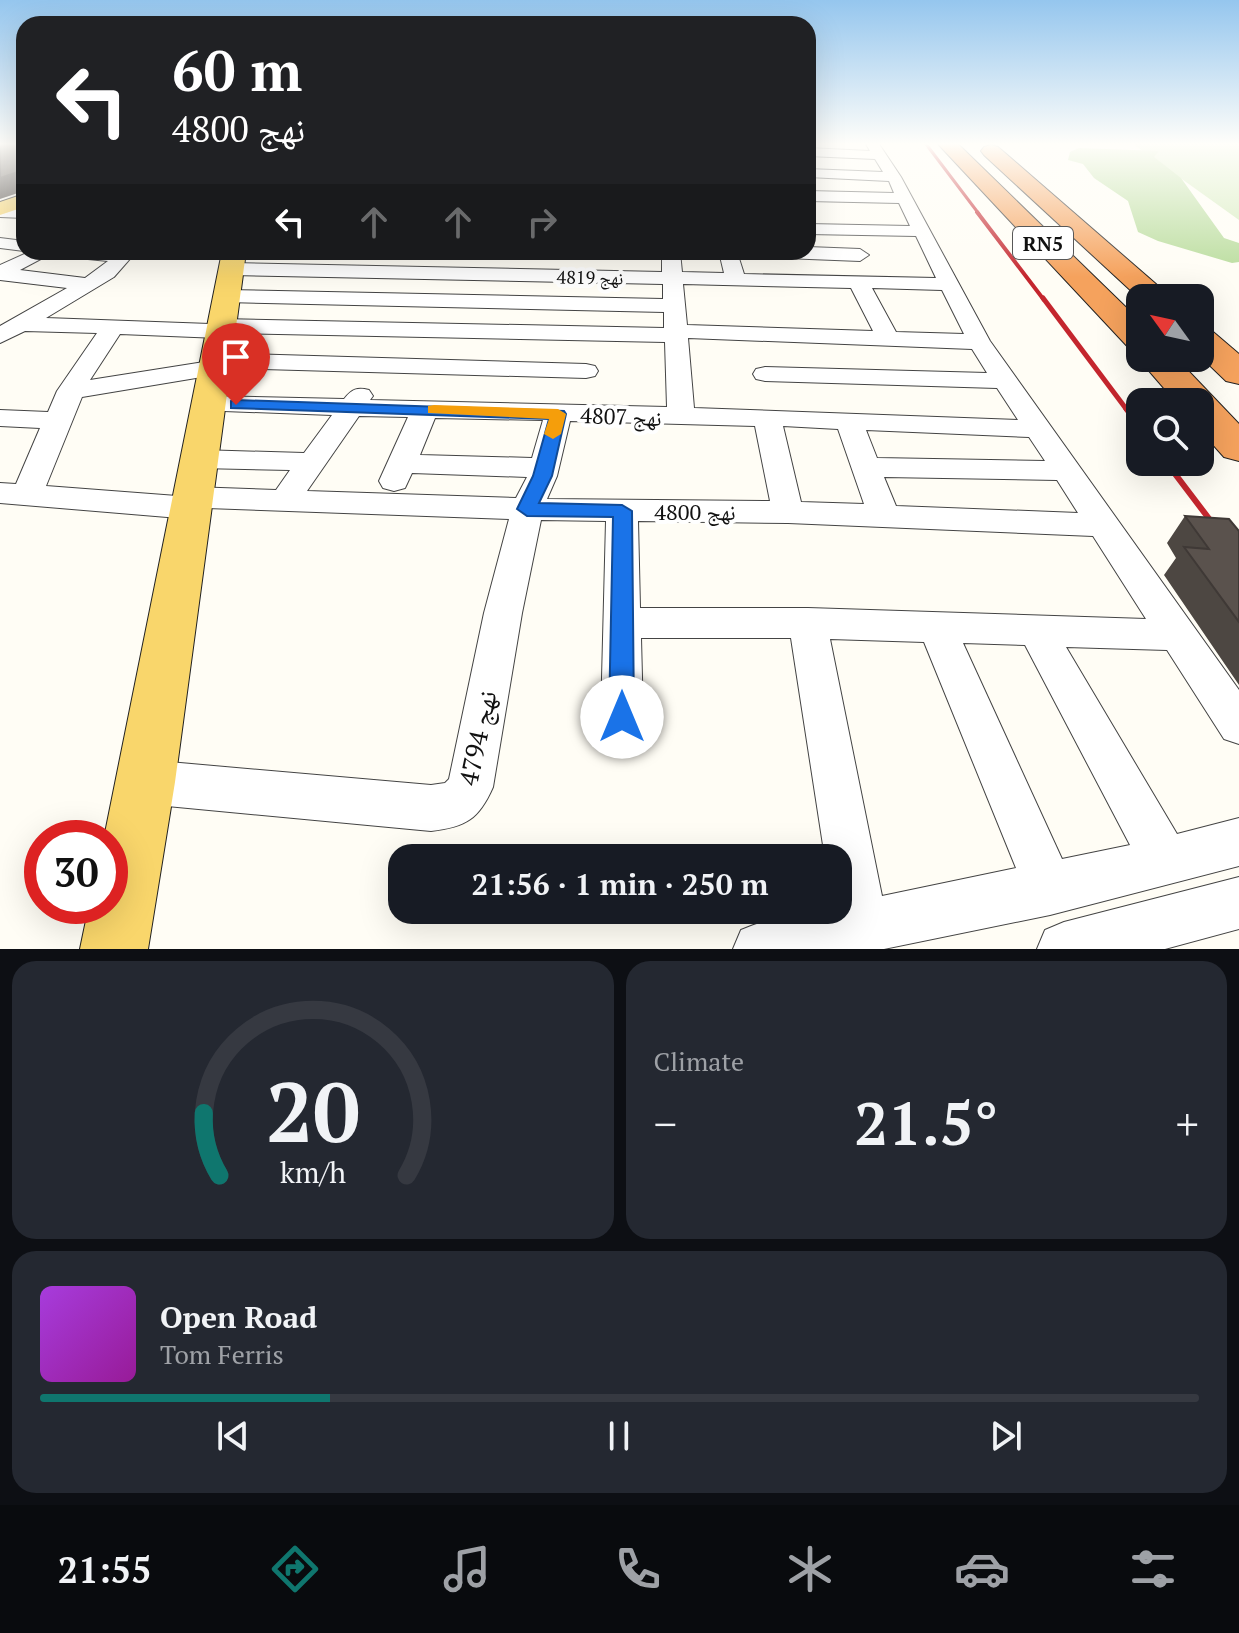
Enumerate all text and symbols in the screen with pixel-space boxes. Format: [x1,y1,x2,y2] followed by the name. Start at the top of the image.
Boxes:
[172,33,302,107] text: 60 m
[40,48,144,152] icon: left
[172,105,305,152] text: نهج 4800
[268,200,312,244] icon: left
[352,200,396,244] icon: ahead
[436,200,480,244] icon: ahead
[520,200,564,244] icon: right
[1013,227,1073,259] road number: RN5
[556,264,624,291] street label: نهج 4819
[1126,284,1214,372] north arrow
[1126,284,1214,476] map controls
[202,323,270,405] pin
[214,335,258,379] icon: arrive
[1126,388,1214,476] button: search
[580,400,662,432] street label: نهج 4807
[654,497,736,526] street label: نهج 4800
[580,675,664,759] position arrow
[450,687,505,789] street label: نهج 4794
[24,820,128,924] speed limit sign: 30
[472,864,768,904] text: 21:56 · 1 min · 250 m
[654,1044,744,1078] text: Climate
[266,1056,360,1166] text: 20
[854,1083,998,1162] text: 21.5°
[654,1094,677,1153] text: −
[1176,1094,1199,1153] text: +
[280,1153,346,1191] text: km/h
[160,1297,317,1337] text: Open Road
[160,1337,284,1371] text: Tom Ferris
[211,1414,255,1458] icon: previous
[597,1414,641,1458] icon: pause
[984,1414,1028,1458] icon: next
[267,1541,323,1597] icon: directions
[439,1541,495,1597] icon: music
[610,1541,666,1597] icon: phone
[782,1541,838,1597] icon: climate
[954,1541,1010,1597] icon: car
[1125,1541,1181,1597] icon: filters
[58,1546,152,1593] text: 21:55

